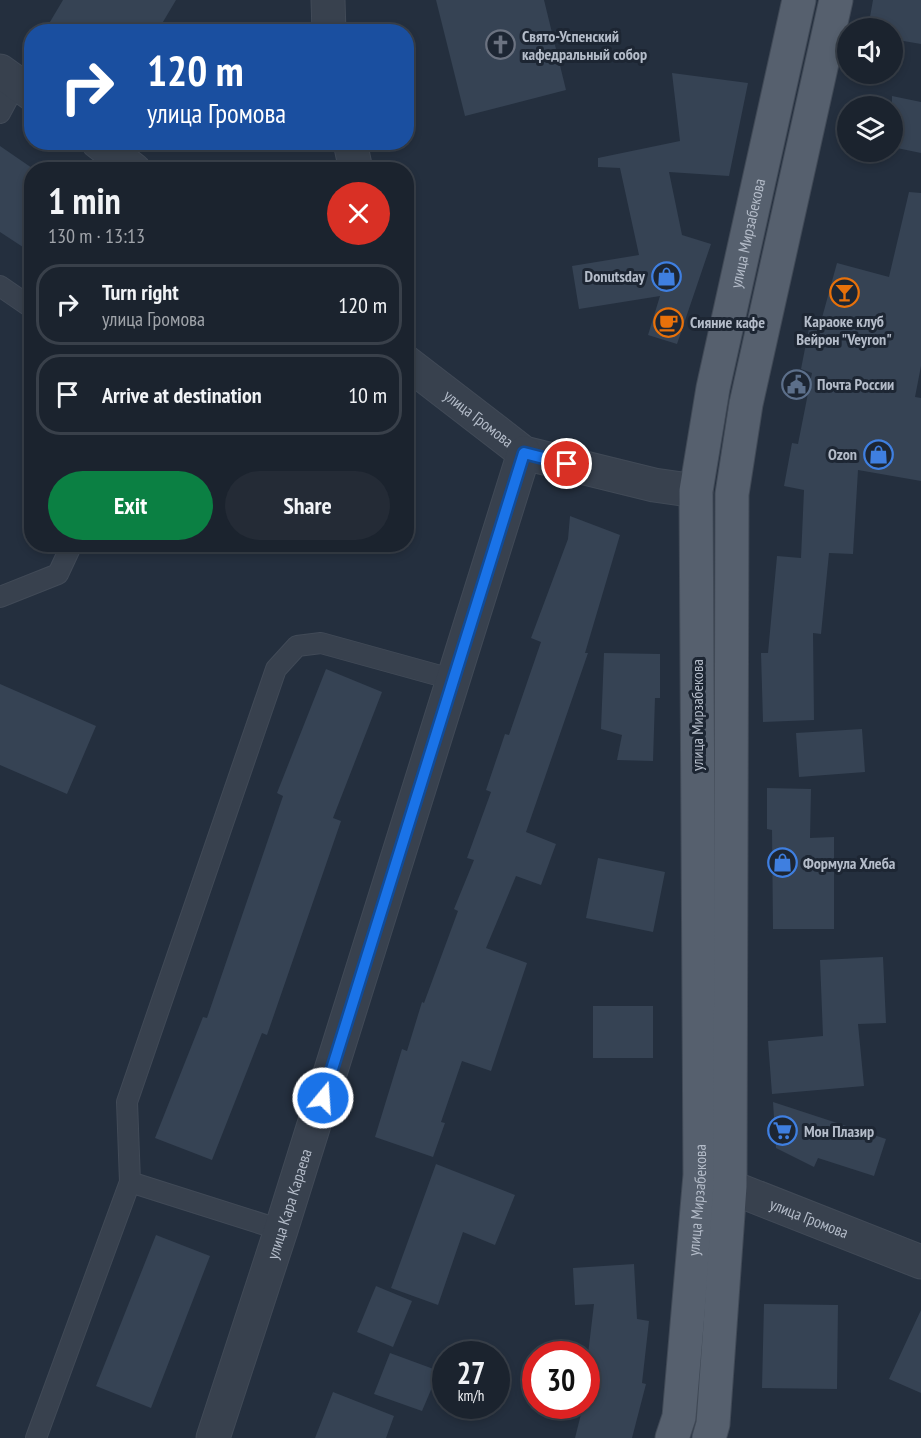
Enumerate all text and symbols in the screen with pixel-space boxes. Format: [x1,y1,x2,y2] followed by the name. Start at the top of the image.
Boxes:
[837,18,903,162] map controls
[837,18,903,84] button: sound
[522,26,647,64] place label: Свято-Успенский кафедральный собор
[485,29,517,61] church icon: Свято-Успенский кафедральный собор
[147,43,244,98] text: 120 m
[48,48,126,126] icon: right
[147,96,286,130] text: улица Громова
[837,96,903,162] button: layers
[725,176,769,290] street label: улица Мирзабекова
[48,177,121,224] text: 1 min
[327,182,390,245] button: close
[48,223,145,249] text: 130 m · 13:13
[650,260,682,292] shop icon: Donutsday
[585,266,646,286] place label: Donutsday
[828,277,860,309] bar icon: Караоке клуб Вейрон "Veyron"
[102,278,179,306] text: Turn right
[51,288,84,321] icon: right
[338,291,387,319] text: 120 m
[102,306,205,332] text: улица Громова
[653,306,685,338] cafe icon: Сияние кафе
[796,311,892,349] place label: Караоке клуб Вейрон "Veyron"
[690,312,765,332] place label: Сияние кафе
[780,368,812,400] public building icon: Почта России
[817,374,894,394] place label: Почта России
[51,378,84,411] icon: arrive
[102,381,262,409] text: Arrive at destination
[348,381,387,409] text: 10 m
[440,385,518,451] street label: улица Громова
[541,438,592,489] pin
[862,438,894,470] shop icon: Ozon
[828,444,857,464] place label: Ozon
[550,447,583,480] icon: arrive
[48,471,213,540] button: Exit
[225,471,390,540] button: Share
[687,659,707,771] street label: улица Мирзабекова
[766,847,798,879] shop icon: Формула Хлеба
[803,853,896,873] place label: Формула Хлеба
[291,1066,355,1130] position arrow
[767,1115,799,1147] supermarket icon: Мон Плазир
[804,1121,874,1141] place label: Мон Плазир
[683,1144,710,1257] street label: улица Мирзабекова
[262,1146,316,1262] street label: улица Кара Караева
[767,1194,851,1242] street label: улица Громова
[522,1341,600,1419] speed limit sign: 30
[457,1353,485,1392] text: 27
[458,1386,484,1405] text: km/h

